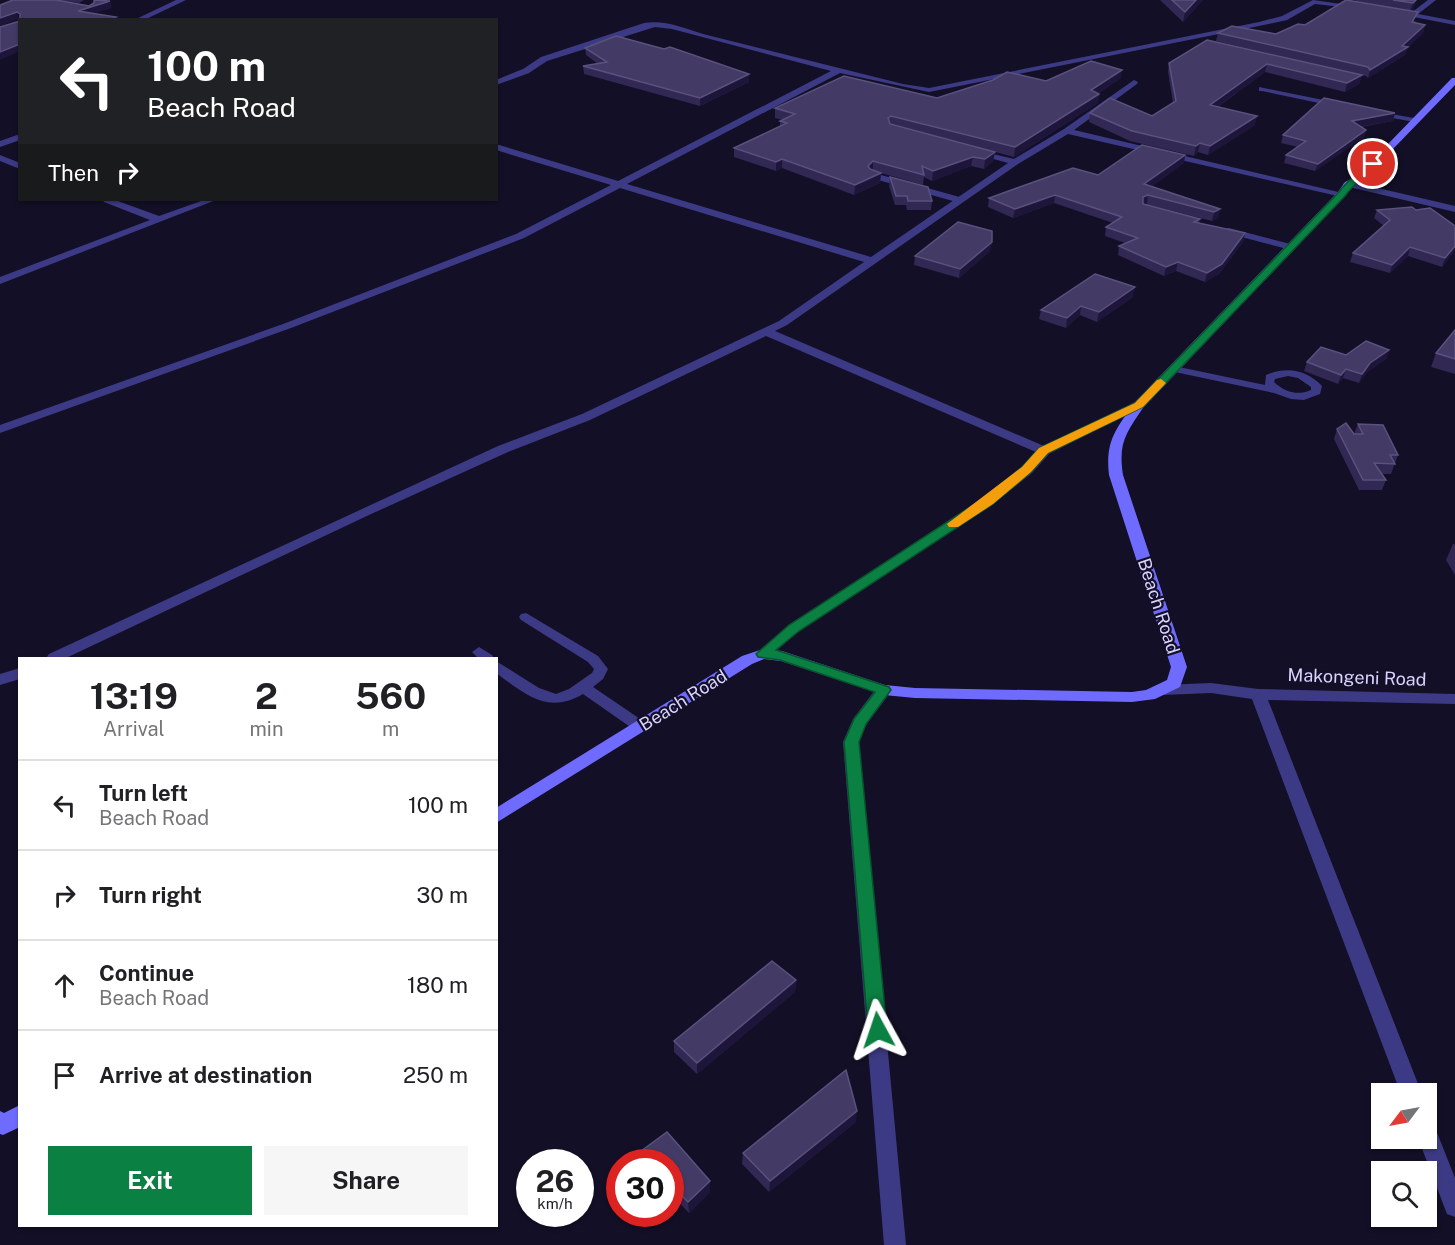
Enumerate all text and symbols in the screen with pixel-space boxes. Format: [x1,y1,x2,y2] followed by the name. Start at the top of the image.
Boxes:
[147,41,266,90] text: 100 m
[48,42,126,120] icon: left
[147,91,296,123] text: Beach Road
[1347,138,1398,189] pin
[1356,147,1389,180] icon: arrive
[111,156,144,189] icon: right
[48,160,99,186] text: Then
[1134,556,1184,656] street label: Beach Road
[1287,664,1427,690] street label: Makongeni Road
[635,665,731,735] street label: Beach Road
[90,675,178,717] text: 13:19
[255,675,278,717] text: 2
[355,675,426,717] text: 560
[103,717,165,741] text: Arrival
[250,717,283,741] text: min
[382,717,399,741] text: m
[99,780,188,806] text: Turn left
[48,789,81,822] icon: left
[408,792,468,818] text: 100 m
[99,806,209,830] text: Beach Road
[48,879,81,912] icon: right
[99,882,202,908] text: Turn right
[416,882,468,908] text: 30 m
[99,960,194,986] text: Continue
[48,969,81,1002] icon: ahead
[407,972,468,998] text: 180 m
[99,986,209,1010] text: Beach Road
[846,998,910,1062] position arrow
[48,1059,81,1092] icon: arrive
[99,1062,312,1088] text: Arrive at destination
[403,1062,468,1088] text: 250 m
[1371,1083,1437,1149] north arrow
[1371,1083,1437,1227] map controls
[48,1146,252,1215] button: Exit
[264,1146,468,1215] button: Share
[606,1149,684,1227] speed limit sign: 30
[1371,1161,1437,1227] button: search
[536,1163,574,1199] text: 26
[537,1195,573,1212] text: km/h

